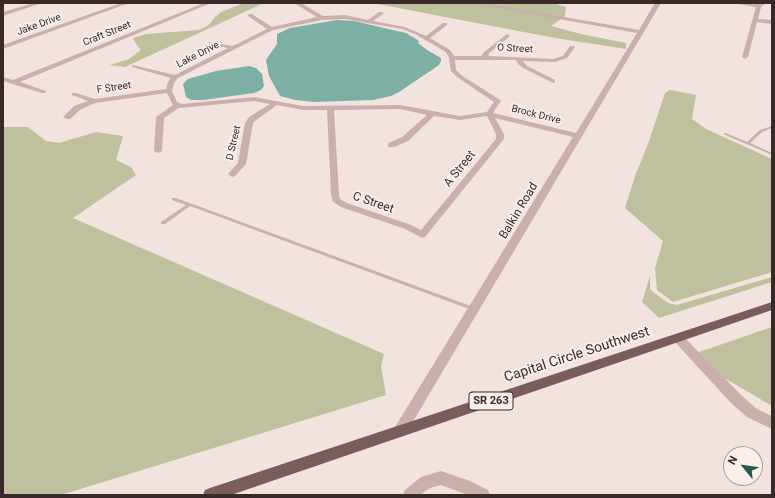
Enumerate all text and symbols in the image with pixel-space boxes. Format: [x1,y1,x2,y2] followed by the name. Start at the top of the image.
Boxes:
[15,11,63,39] street label: Jake Drive
[81,19,133,49] street label: Craft Street
[175,39,221,71] street label: Lake Drive
[497,42,533,56] street label: O Street
[96,80,132,96] street label: F Street
[510,103,562,127] street label: Brock Drive
[224,124,244,162] street label: D Street
[441,148,479,190] street label: A Street
[497,180,541,242] street label: Balkin Road
[351,189,395,217] street label: C Street
[502,324,652,386] street label: Capital Circle Southwest
[469,392,513,410] road number: SR 263
[723,446,763,486] north arrow
[725,454,741,467] text: N

